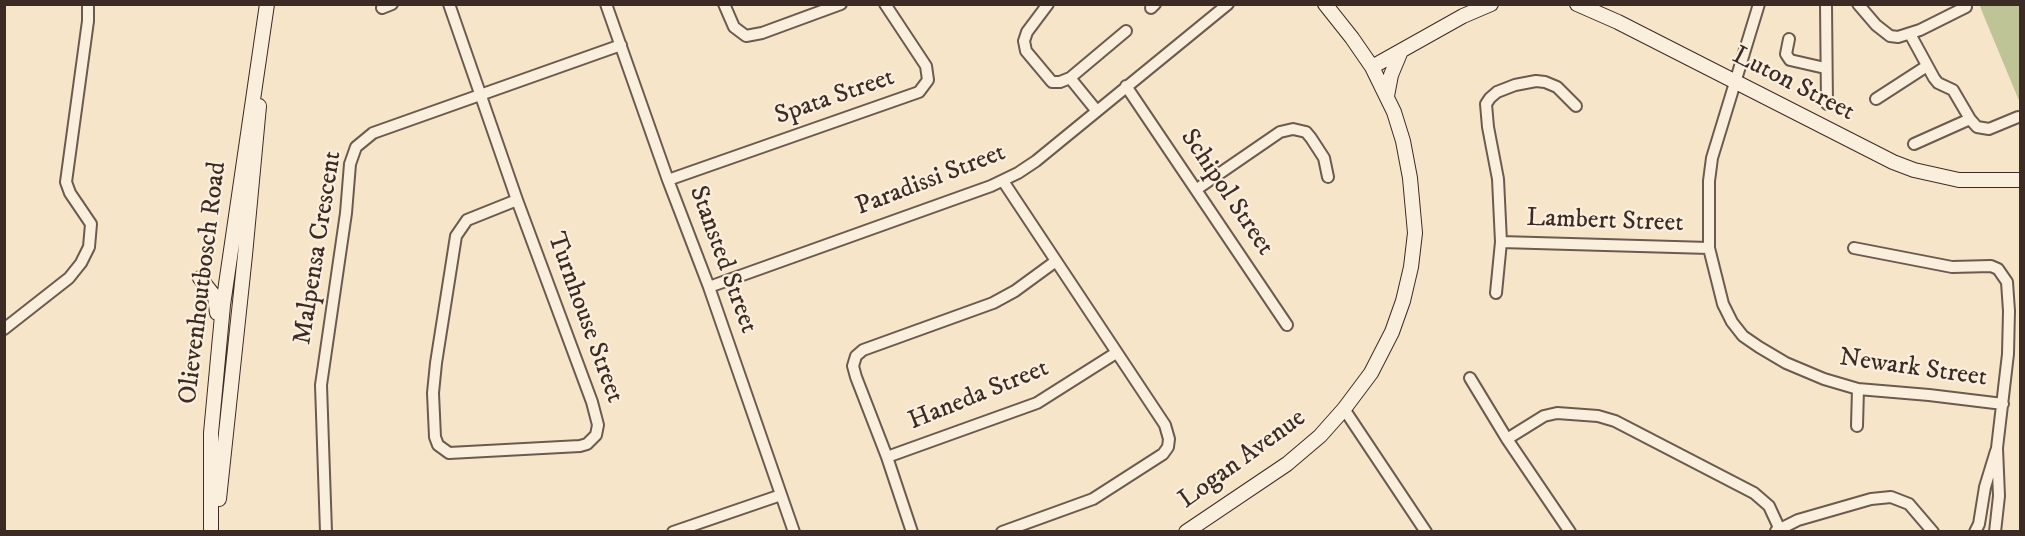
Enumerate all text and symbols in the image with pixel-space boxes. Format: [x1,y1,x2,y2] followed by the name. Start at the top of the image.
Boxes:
[1727,41,1859,129] street label: Luton Street
[771,63,899,133] street label: Spata Street
[1172,124,1280,262] street label: Schipol Street
[852,138,1010,224] street label: Paradissi Street
[288,149,350,347] street label: Malpensa Crescent
[174,160,234,406] street label: Olievenhoutbosch Road
[681,182,763,338] street label: Stansted Street
[1526,204,1684,240] street label: Lambert Street
[539,229,629,407] street label: Turnhouse Street
[1837,343,1989,395] street label: Newark Street
[904,354,1054,438] street label: Haneda Street
[1173,404,1313,516] street label: Logan Avenue

